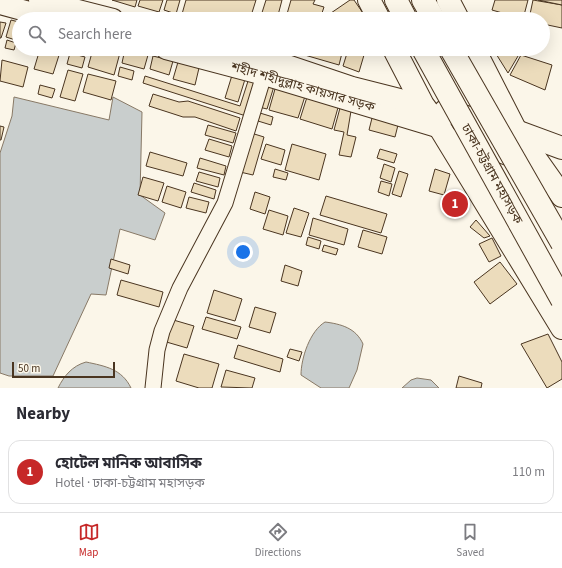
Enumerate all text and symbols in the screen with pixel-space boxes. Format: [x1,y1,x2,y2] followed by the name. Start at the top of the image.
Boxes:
[12,12,550,56] search box
[26,23,48,45] icon: search
[58,24,132,45] text: Search here
[228,58,378,116] street label: শহীদ শহীদুল্লাহ কায়সার সড়ক
[456,120,527,228] street label: ঢাকা-চট্টগ্রাম মহাসড়ক
[442,189,468,219] pin: 1
[233,242,253,262] your location
[12,360,115,379] scale bar
[18,361,40,376] text: 50 m
[16,402,70,426] text: Nearby
[55,453,202,474] text: হোটেল মানিক আবাসিক
[27,463,33,481] text: 1
[512,463,545,481] text: 110 m
[55,474,205,492] text: Hotel · ঢাকা-চট্টগ্রাম মহাসড়ক
[78,521,100,560] tab: Map
[255,521,301,560] tab: Directions
[456,521,484,560] tab: Saved

